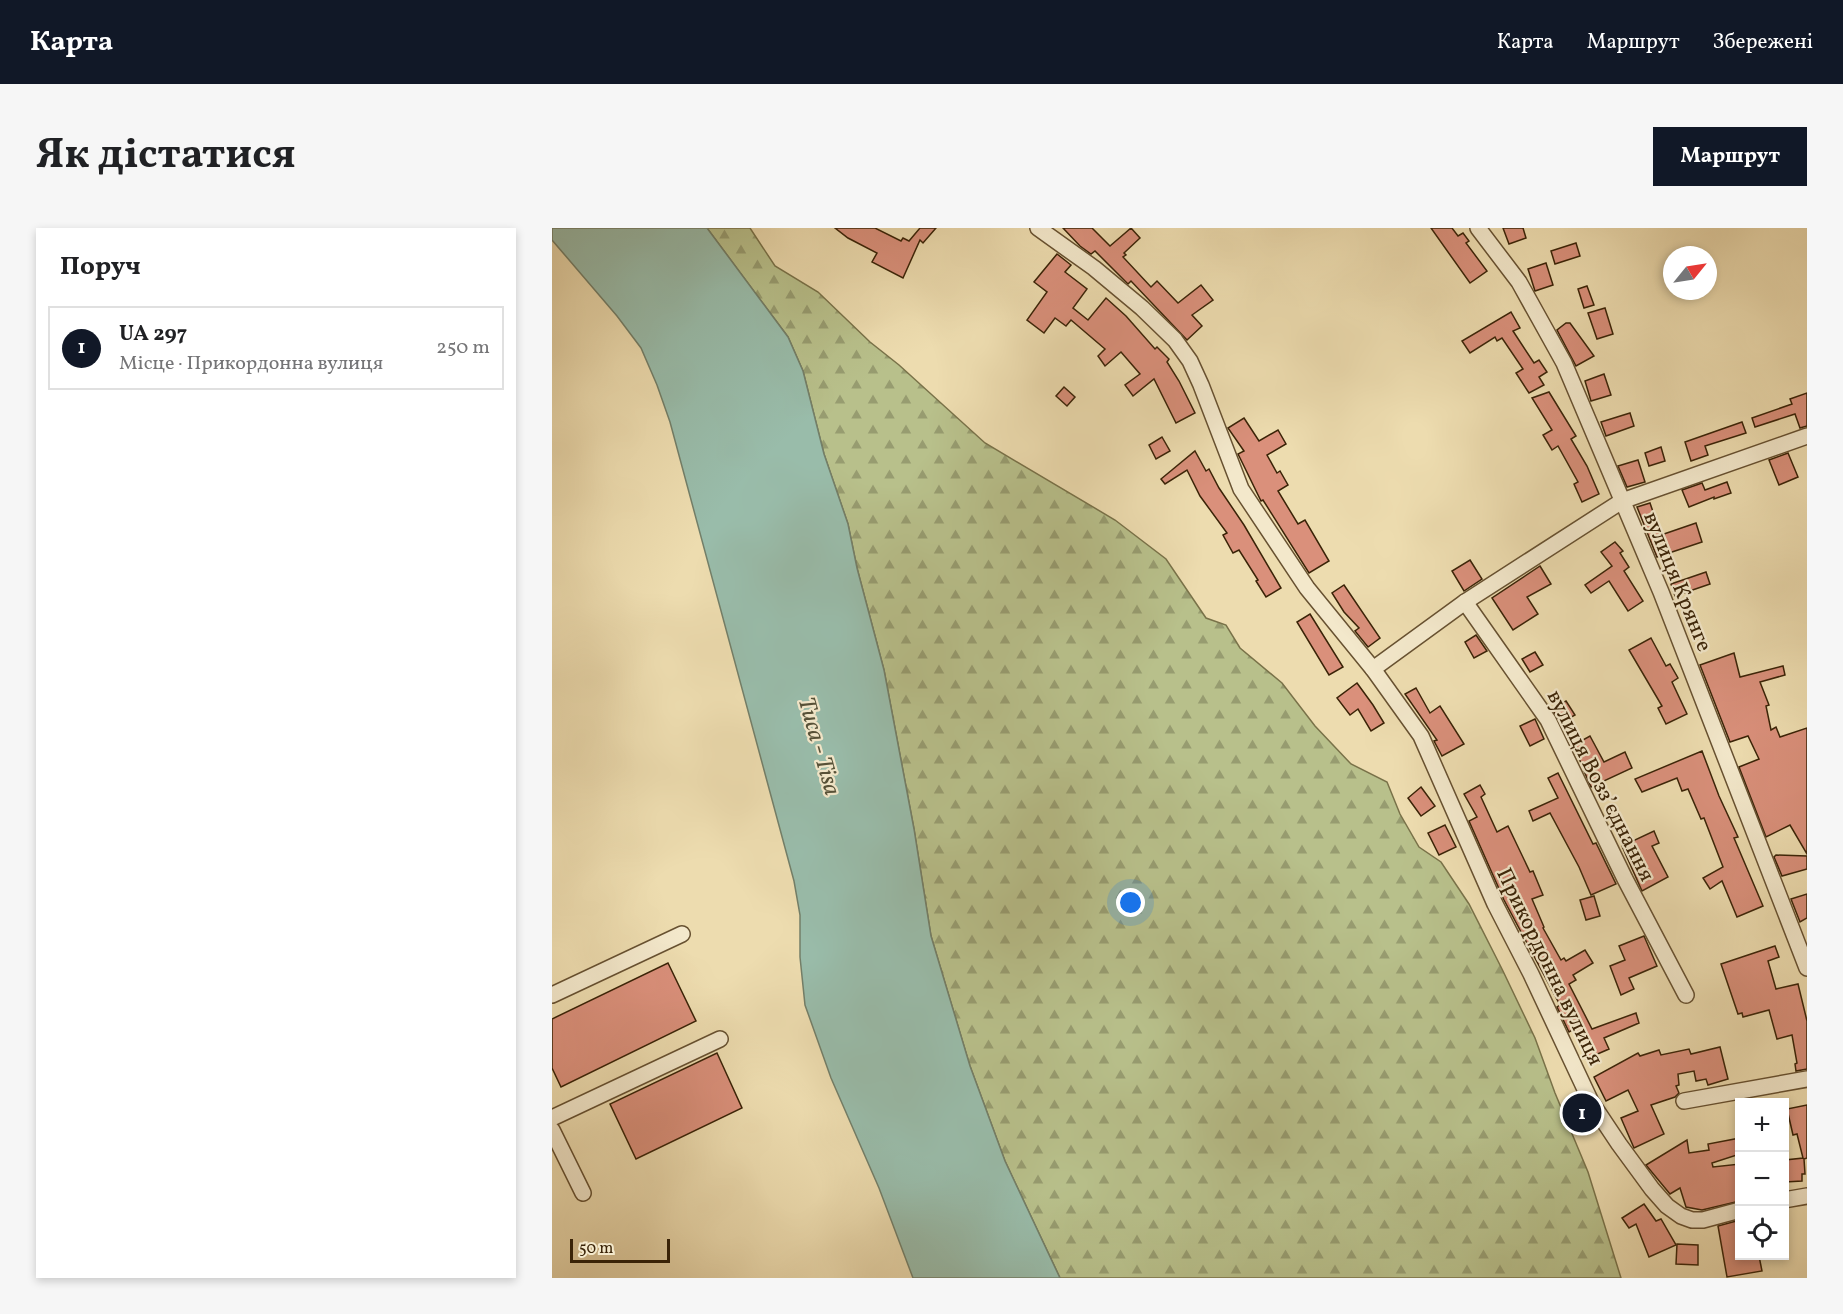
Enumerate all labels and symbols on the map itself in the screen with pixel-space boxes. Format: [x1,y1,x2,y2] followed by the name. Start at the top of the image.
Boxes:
[1663,246,1717,300] north arrow
[1635,507,1719,657] street label: вулиця Крянге
[1538,685,1662,887] street label: вулиця Воззʼєднання
[788,693,848,800] water label: Тиса - Tisa
[1487,863,1610,1071] street label: Прикордонна вулиця
[1116,888,1145,917] your location
[1562,1090,1602,1136] pin: 1
[570,1236,670,1264] scale bar

